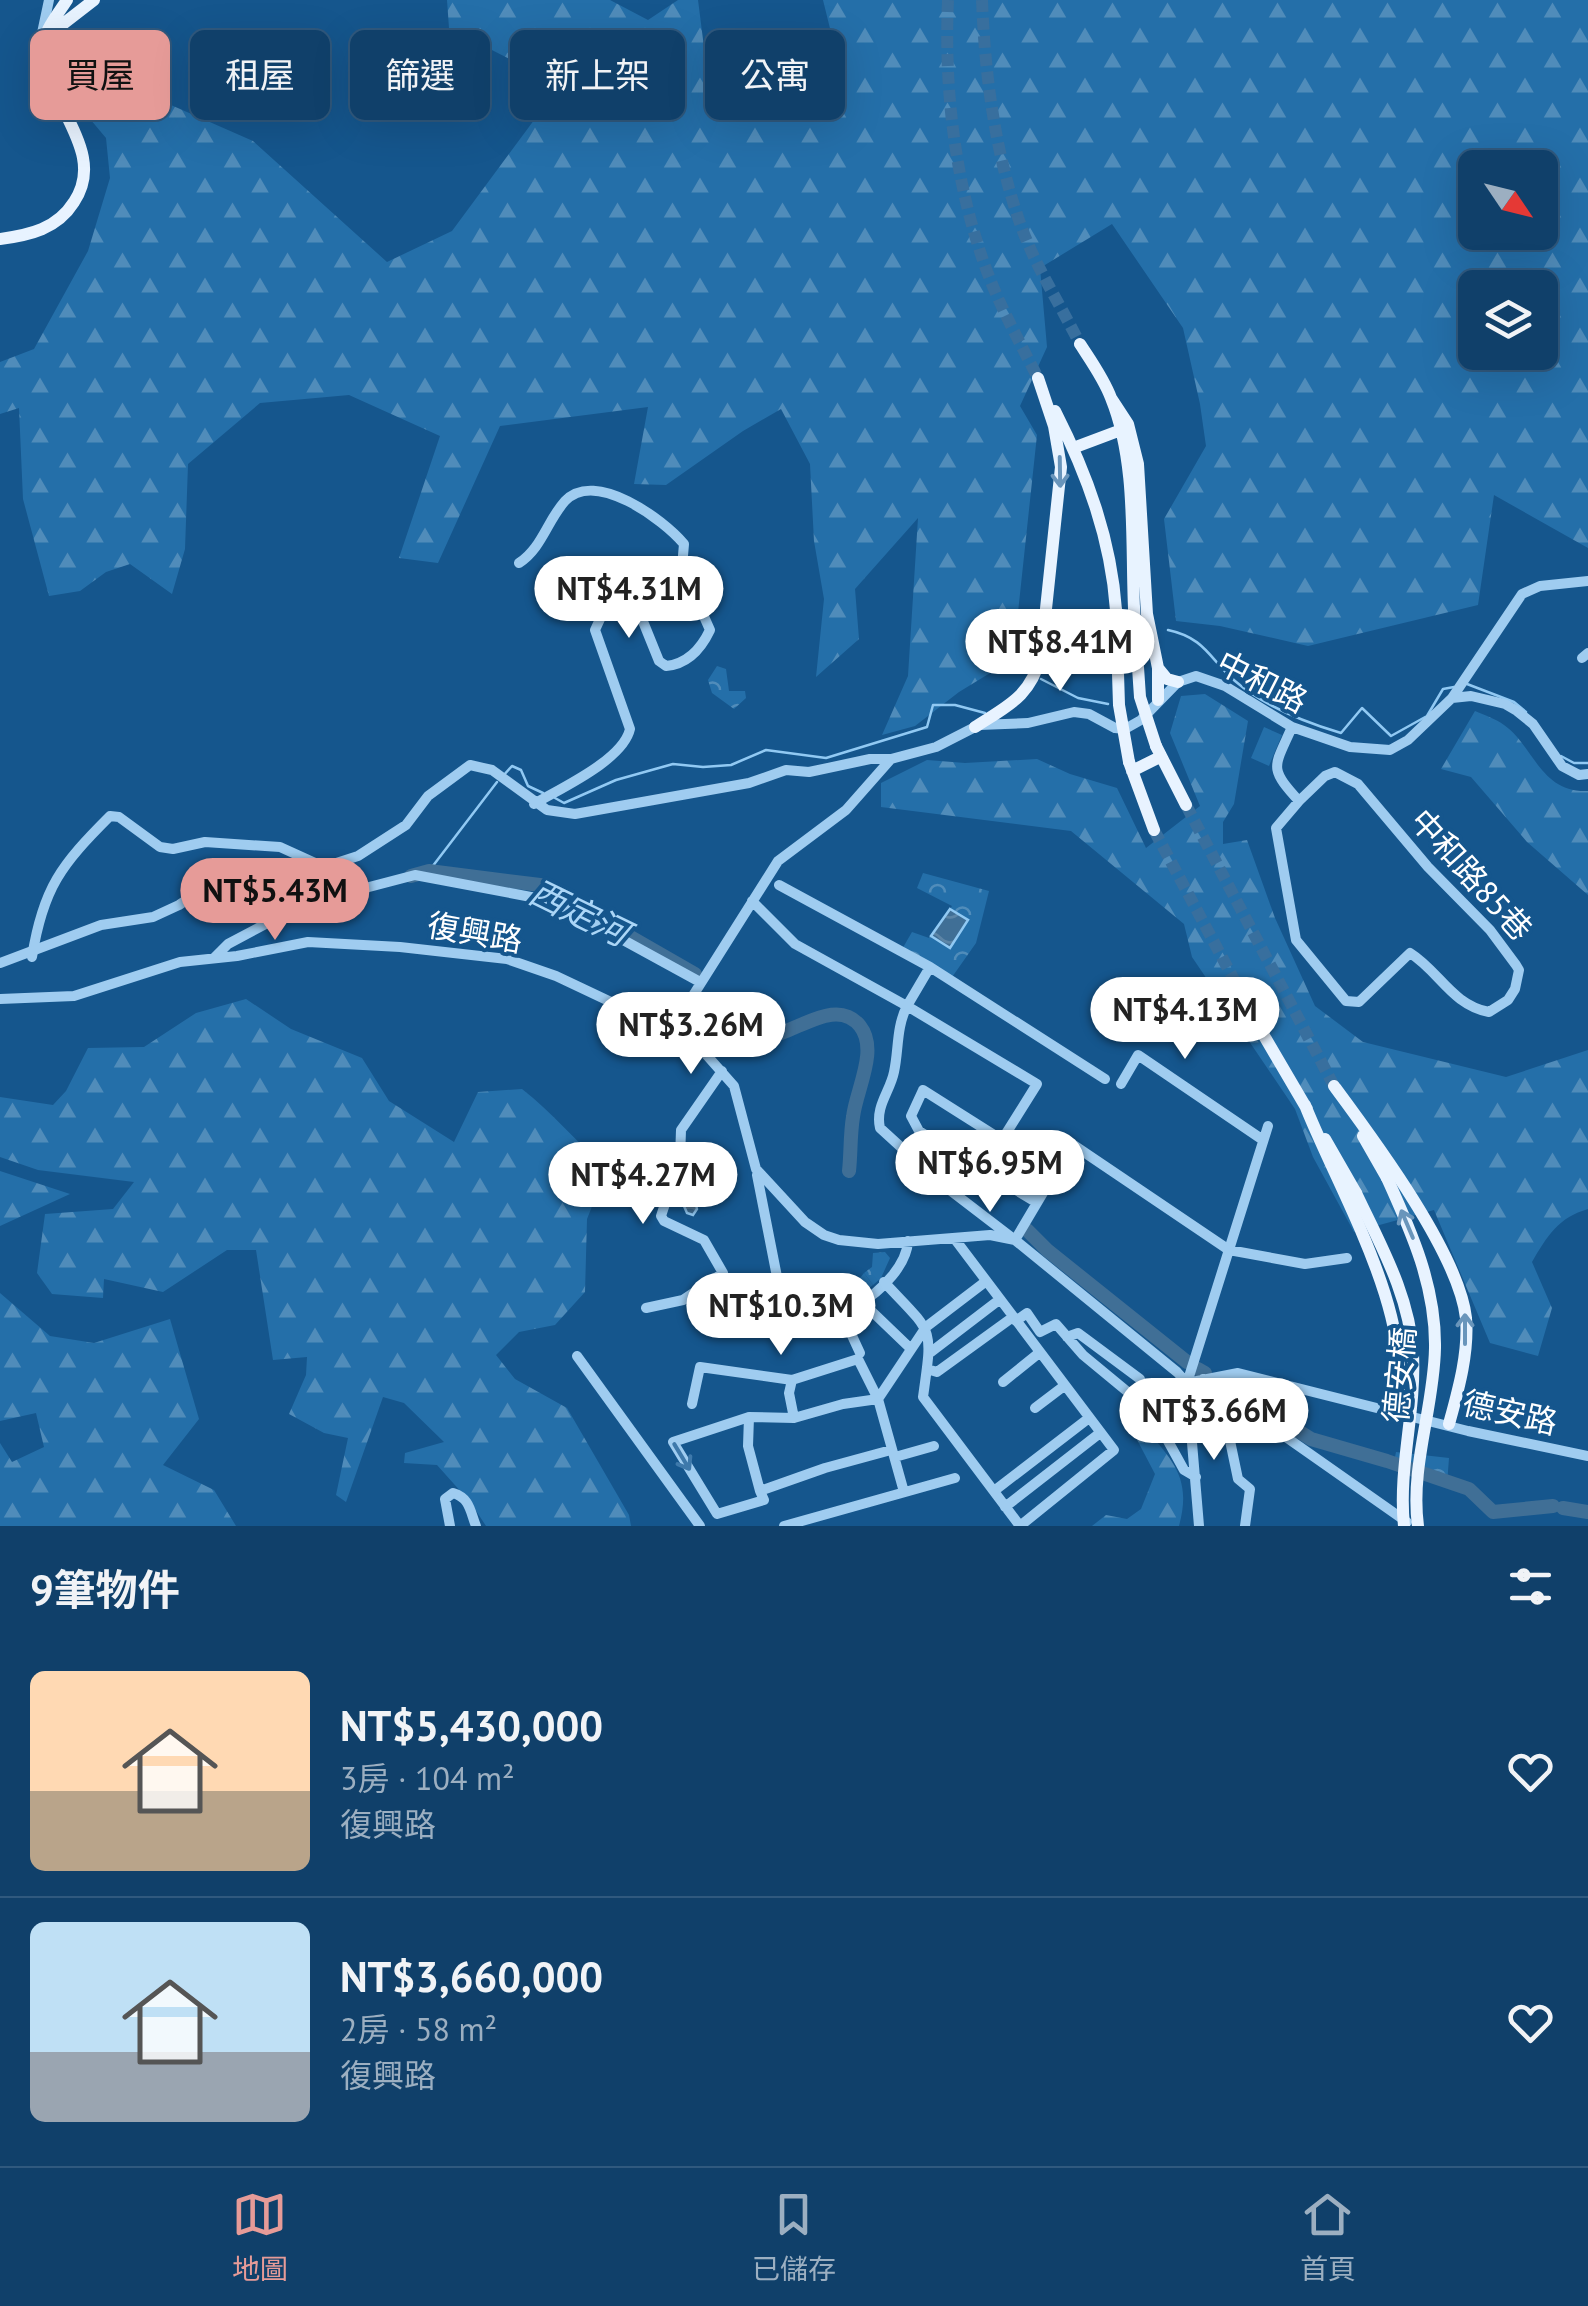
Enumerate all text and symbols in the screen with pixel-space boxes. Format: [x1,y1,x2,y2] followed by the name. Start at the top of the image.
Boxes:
[30,30,170,120] chip: 買屋
[190,30,330,120] chip: 租屋
[350,30,490,120] chip: 篩選
[510,30,685,120] chip: 新上架
[705,30,845,120] chip: 公寓
[1458,150,1558,250] north arrow
[1458,150,1558,370] map controls
[1458,270,1558,370] button: layers
[1050,456,1069,488] one-way arrow
[526,556,732,641] pin: NT$4.31M
[556,567,702,609] text: NT$4.31M
[957,609,1163,694] pin: NT$8.41M
[987,620,1133,662] text: NT$8.41M
[1210,641,1315,722] street label: 中和路
[1402,800,1542,949] street label: 中和路85巷
[172,858,378,943] pin: NT$5.43M
[522,868,642,958] water label: 西定河
[202,869,348,911] text: NT$5.43M
[424,903,526,961] street label: 復興路
[1082,977,1288,1062] pin: NT$4.13M
[1112,988,1258,1030] text: NT$4.13M
[588,992,794,1077] pin: NT$3.26M
[618,1003,764,1045] text: NT$3.26M
[887,1130,1093,1215] pin: NT$6.95M
[917,1141,1063,1183] text: NT$6.95M
[540,1142,746,1227] pin: NT$4.27M
[570,1153,716,1195] text: NT$4.27M
[1397,1209,1415,1240] one-way arrow
[678,1273,884,1358] pin: NT$10.3M
[708,1284,854,1326] text: NT$10.3M
[1456,1313,1474,1346] one-way arrow
[1374,1325,1424,1425] street label: 德安橋
[1111,1378,1317,1463] pin: NT$3.66M
[1459,1381,1562,1443] street label: 德安路
[1141,1389,1287,1431] text: NT$3.66M
[672,1442,692,1471] one-way arrow
[1503,1559,1558,1614] icon: filters
[30,1562,180,1617] text: 9筆物件
[340,1698,603,1753] text: NT$5,430,000
[110,1711,230,1831] icon: home
[1503,1744,1558,1799] icon: heart
[340,1757,515,1799] text: 3房 · 104 m²
[340,1803,436,1845] text: 復興路
[340,1949,603,2004] text: NT$3,660,000
[110,1962,230,2082] icon: home
[1503,1995,1558,2050] icon: heart
[340,2008,497,2050] text: 2房 · 58 m²
[340,2054,436,2096] text: 復興路
[232,2187,288,2287] tab: 地圖
[752,2187,836,2287] tab: 已儲存
[1300,2187,1356,2287] tab: 首頁

